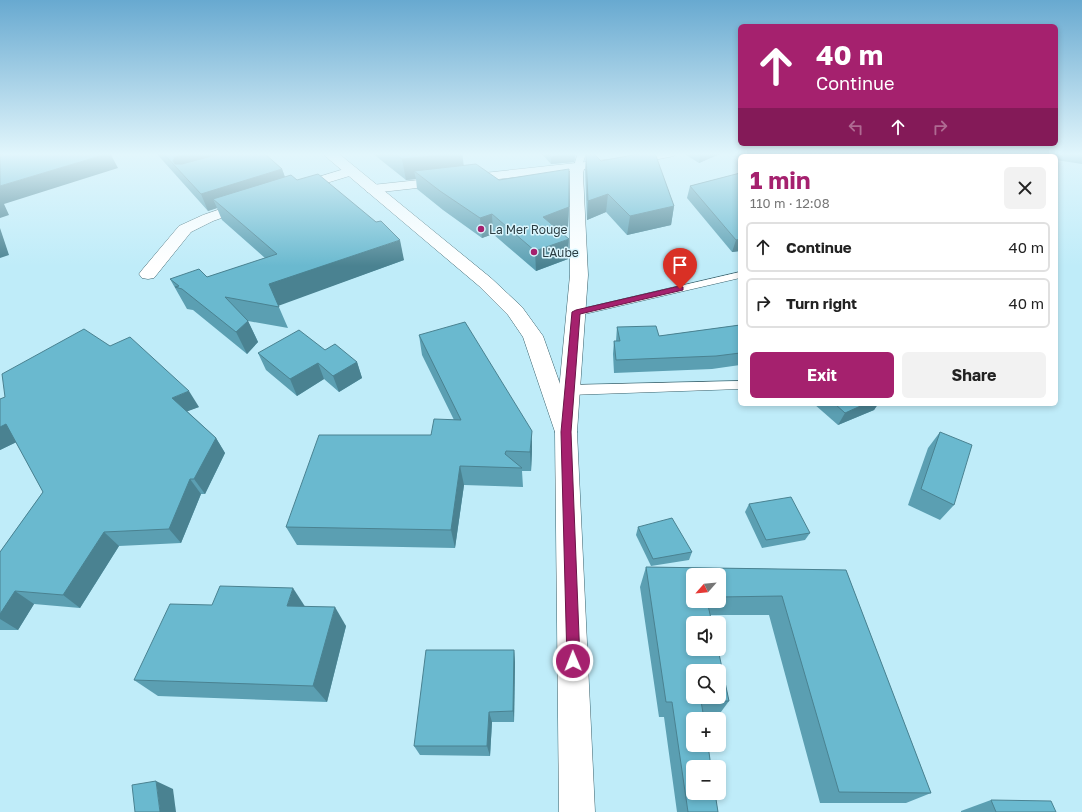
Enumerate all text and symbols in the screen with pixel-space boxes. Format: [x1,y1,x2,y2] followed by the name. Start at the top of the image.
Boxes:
[816,38,883,71] text: 40 m
[750,40,802,92] icon: ahead
[816,72,894,94] text: Continue
[845,116,867,138] icon: left
[887,116,909,138] icon: ahead
[929,116,951,138] icon: right
[750,165,810,194] text: 1 min
[1004,167,1046,209] button: close
[750,195,830,211] text: 110 m · 12:08
[489,222,568,237] place label: La Mer Rouge
[476,224,486,234] marker: La Mer Rouge
[752,236,774,258] icon: ahead
[786,238,852,256] text: Continue
[1009,238,1044,256] text: 40 m
[542,245,579,260] place label: L'Aube
[529,247,539,257] marker: L'Aube
[663,248,697,289] pin
[669,254,691,276] icon: arrive
[752,292,774,314] icon: right
[786,294,857,312] text: Turn right
[1009,294,1044,312] text: 40 m
[750,352,894,398] button: Exit
[902,352,1046,398] button: Share
[686,568,726,608] north arrow
[686,568,726,800] map controls
[686,616,726,656] button: sound
[552,640,594,682] position arrow
[686,664,726,704] button: search
[686,712,726,752] button: +
[686,760,726,800] button: −

